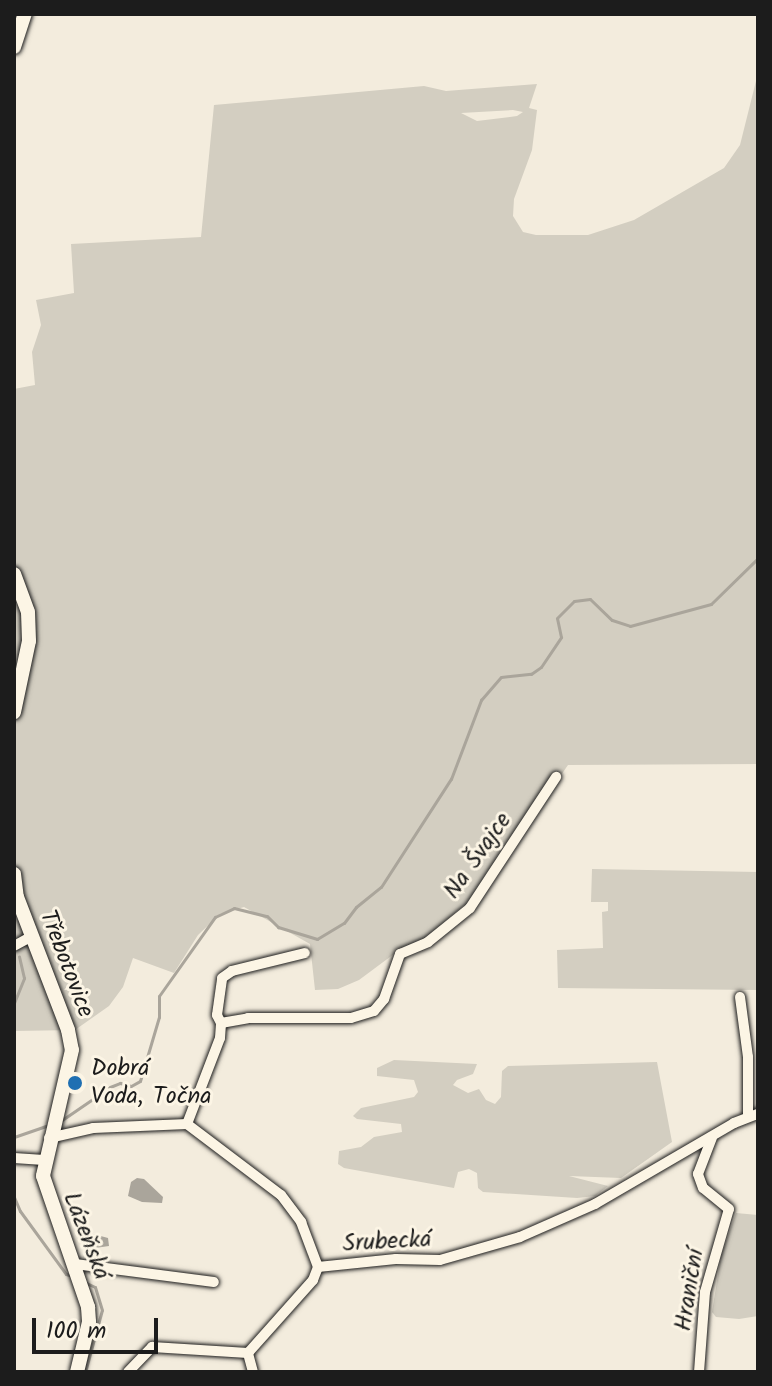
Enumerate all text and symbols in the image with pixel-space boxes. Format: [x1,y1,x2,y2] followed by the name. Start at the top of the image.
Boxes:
[438,807,518,905] street label: Na Švajce
[32,906,100,1022] street label: Třebotovice
[91,1055,211,1111] place label: Dobrá Voda, Točna
[66,1074,84,1092] marker: Dobrá Voda, Točna
[56,1188,116,1284] street label: Lázeňská
[342,1225,432,1259] street label: Srubecká
[669,1247,711,1333] street label: Hraniční
[36,1302,162,1352] scale bar
[46,1312,106,1351] text: 100 m

